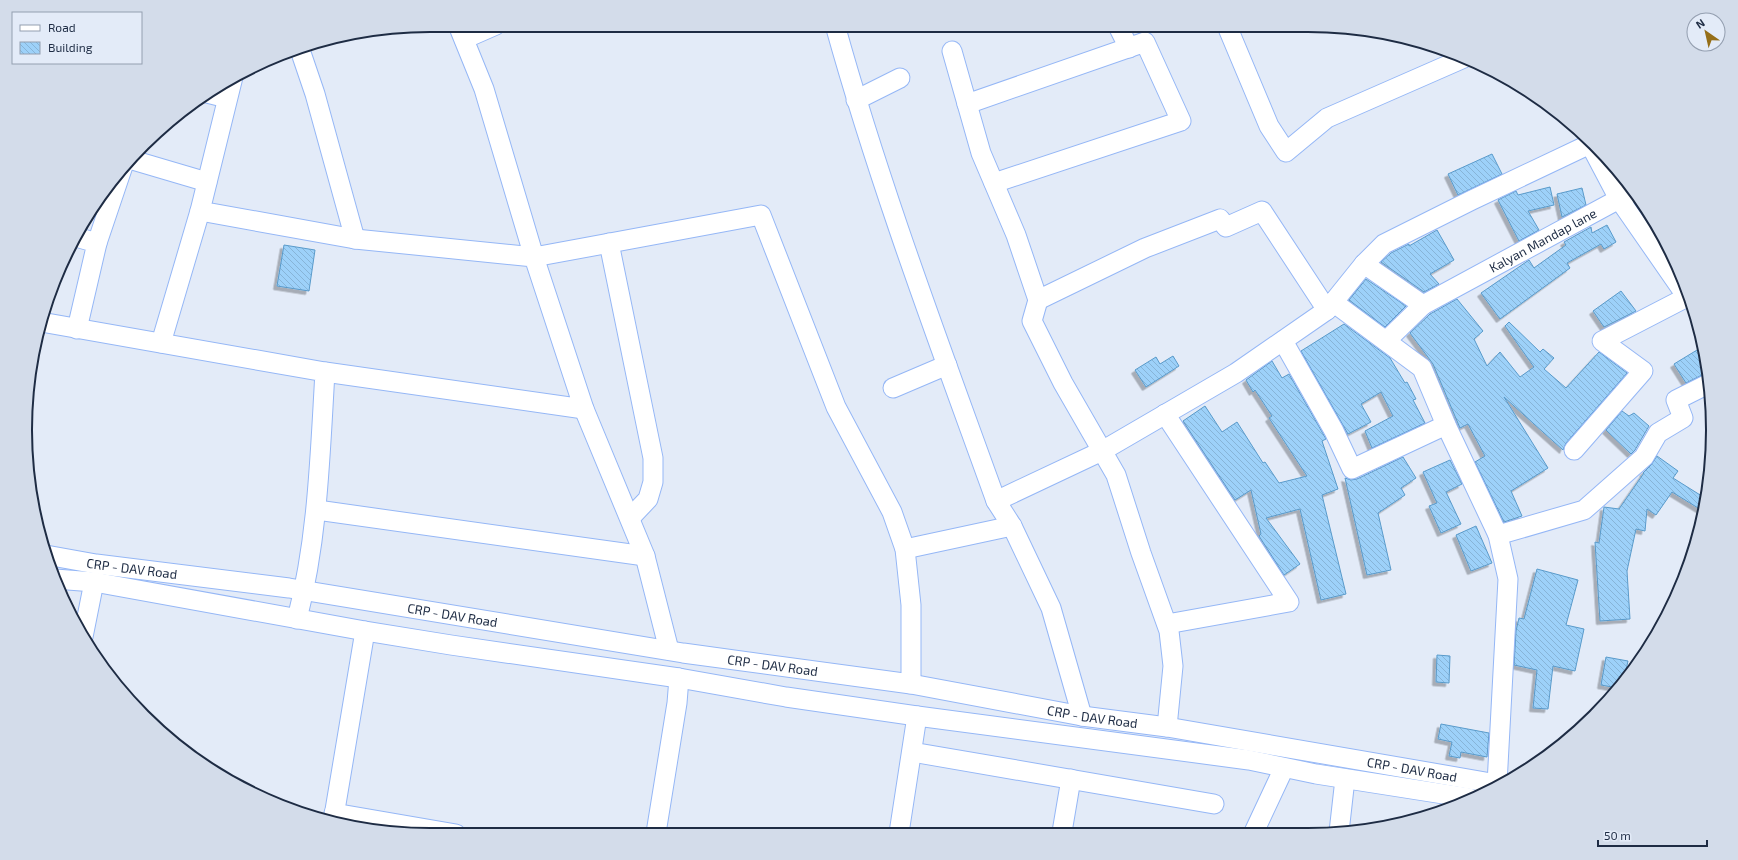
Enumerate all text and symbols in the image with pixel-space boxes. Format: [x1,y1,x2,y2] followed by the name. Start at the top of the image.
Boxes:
[12,12,142,64] legend
[1686,12,1726,52] north arrow
[1693,16,1707,31] text: N
[48,20,76,34] text: Road
[48,40,93,54] text: Building
[1486,205,1599,276] street label: Kalyan Mandap lane
[85,554,178,582] street label: CRP - DAV Road
[406,600,499,630] street label: CRP - DAV Road
[726,651,819,679] street label: CRP - DAV Road
[1046,702,1139,731] street label: CRP - DAV Road
[1366,754,1458,785] street label: CRP - DAV Road
[1598,822,1707,848] scale bar
[1604,828,1631,842] text: 50 m

